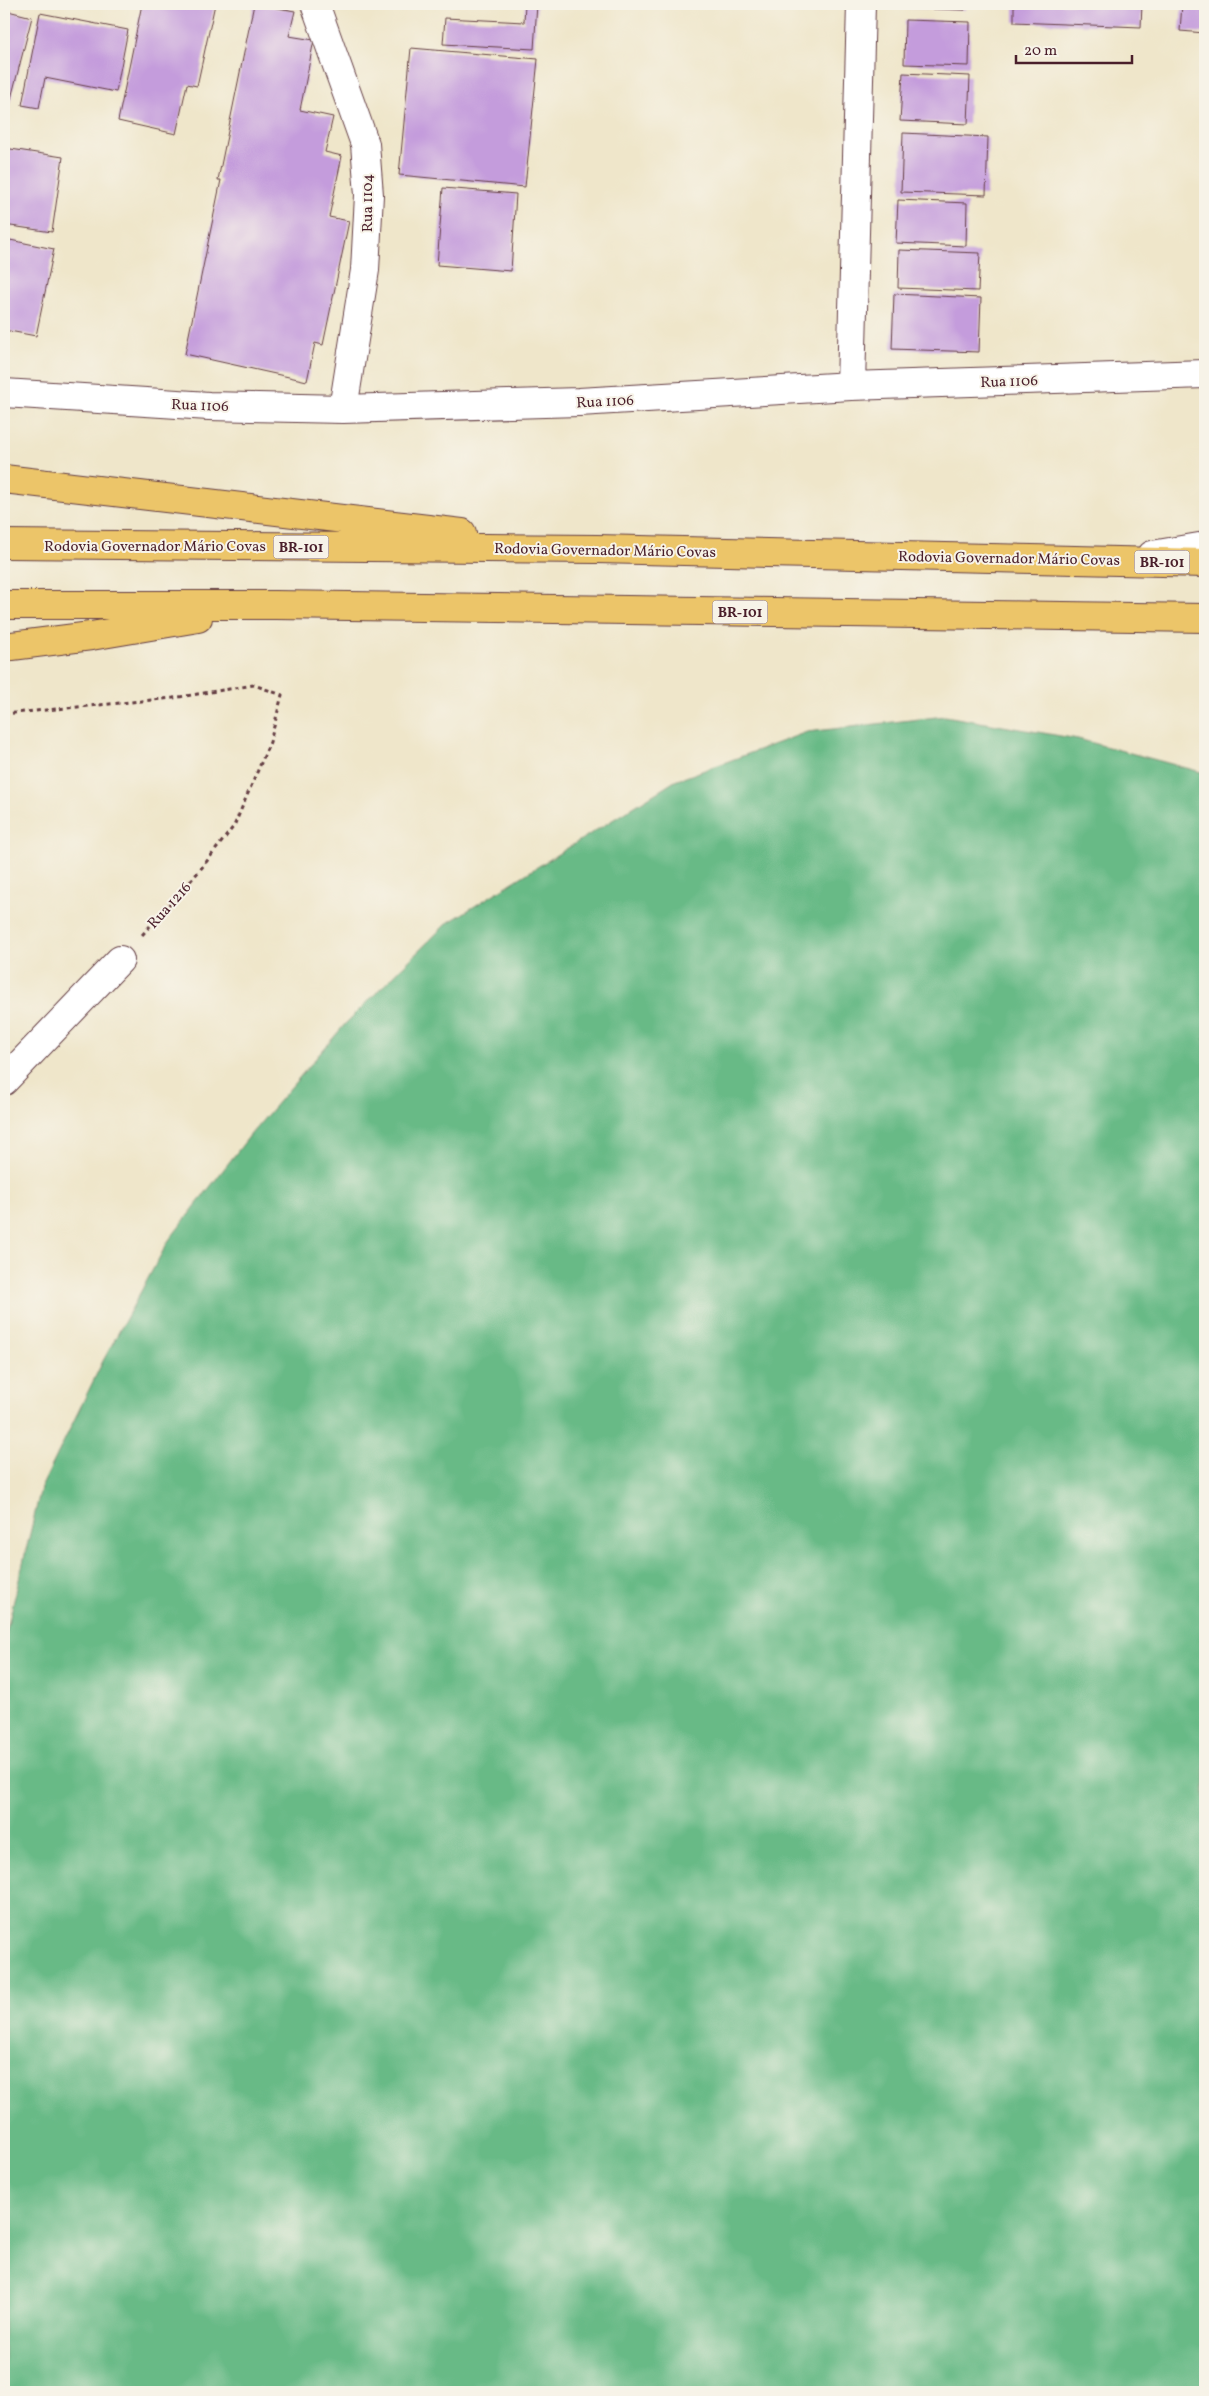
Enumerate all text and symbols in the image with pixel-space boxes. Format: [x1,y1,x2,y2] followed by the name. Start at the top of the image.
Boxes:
[1016,32,1133,64] scale bar
[1024,41,1057,62] text: 20 m
[358,174,379,232] street label: Rua 1104
[980,371,1038,394] street label: Rua 1106
[576,391,634,414] street label: Rua 1106
[171,395,229,418] street label: Rua 1106
[274,536,328,558] road number: BR-101
[44,537,266,558] street label: Rodovia Governador Mário Covas
[494,539,716,564] street label: Rodovia Governador Mário Covas
[898,547,1120,572] street label: Rodovia Governador Mário Covas
[1134,550,1190,574] road number: BR-101
[712,600,768,624] road number: BR-101
[143,878,197,934] street label: Rua 1216

